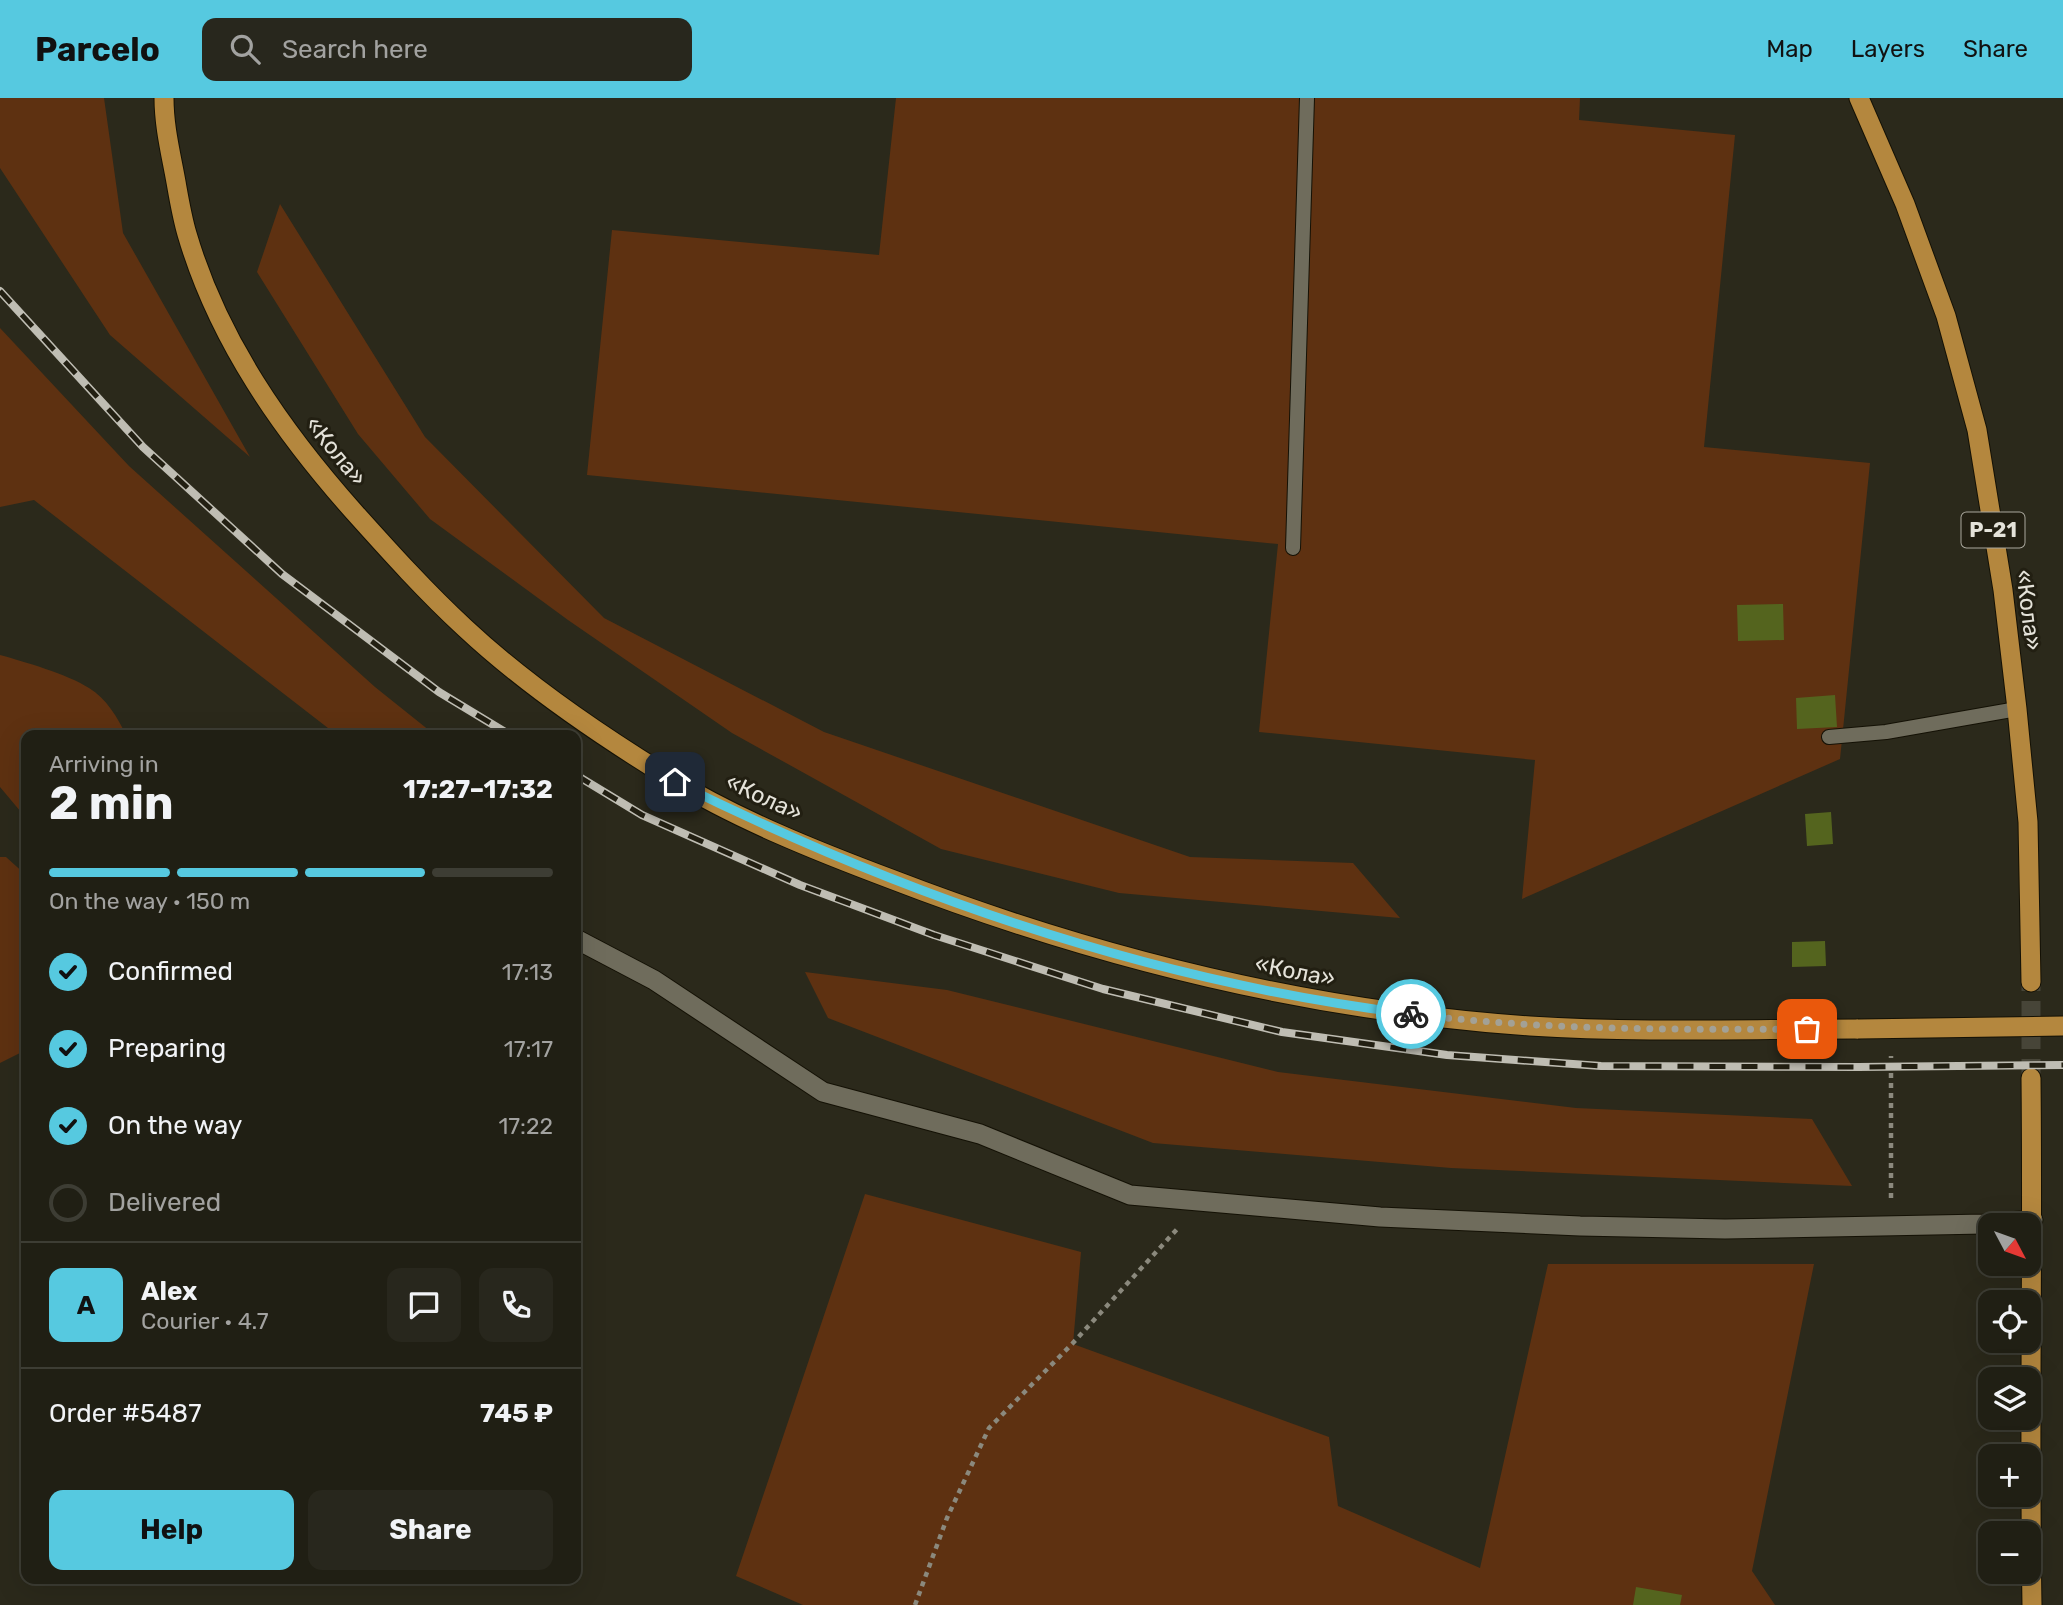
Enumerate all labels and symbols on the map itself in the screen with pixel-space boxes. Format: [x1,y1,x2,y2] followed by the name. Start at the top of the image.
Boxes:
[300,411,372,491] street label: «Кола»
[1962,512,2024,548] road number: Р-21
[2010,568,2048,652] street label: «Кола»
[645,752,705,812] pin
[721,767,807,827] street label: «Кола»
[1253,950,1337,992] street label: «Кола»
[1376,979,1446,1049] courier
[1777,999,1837,1059] pin
[1978,1213,2040,1276] north arrow

